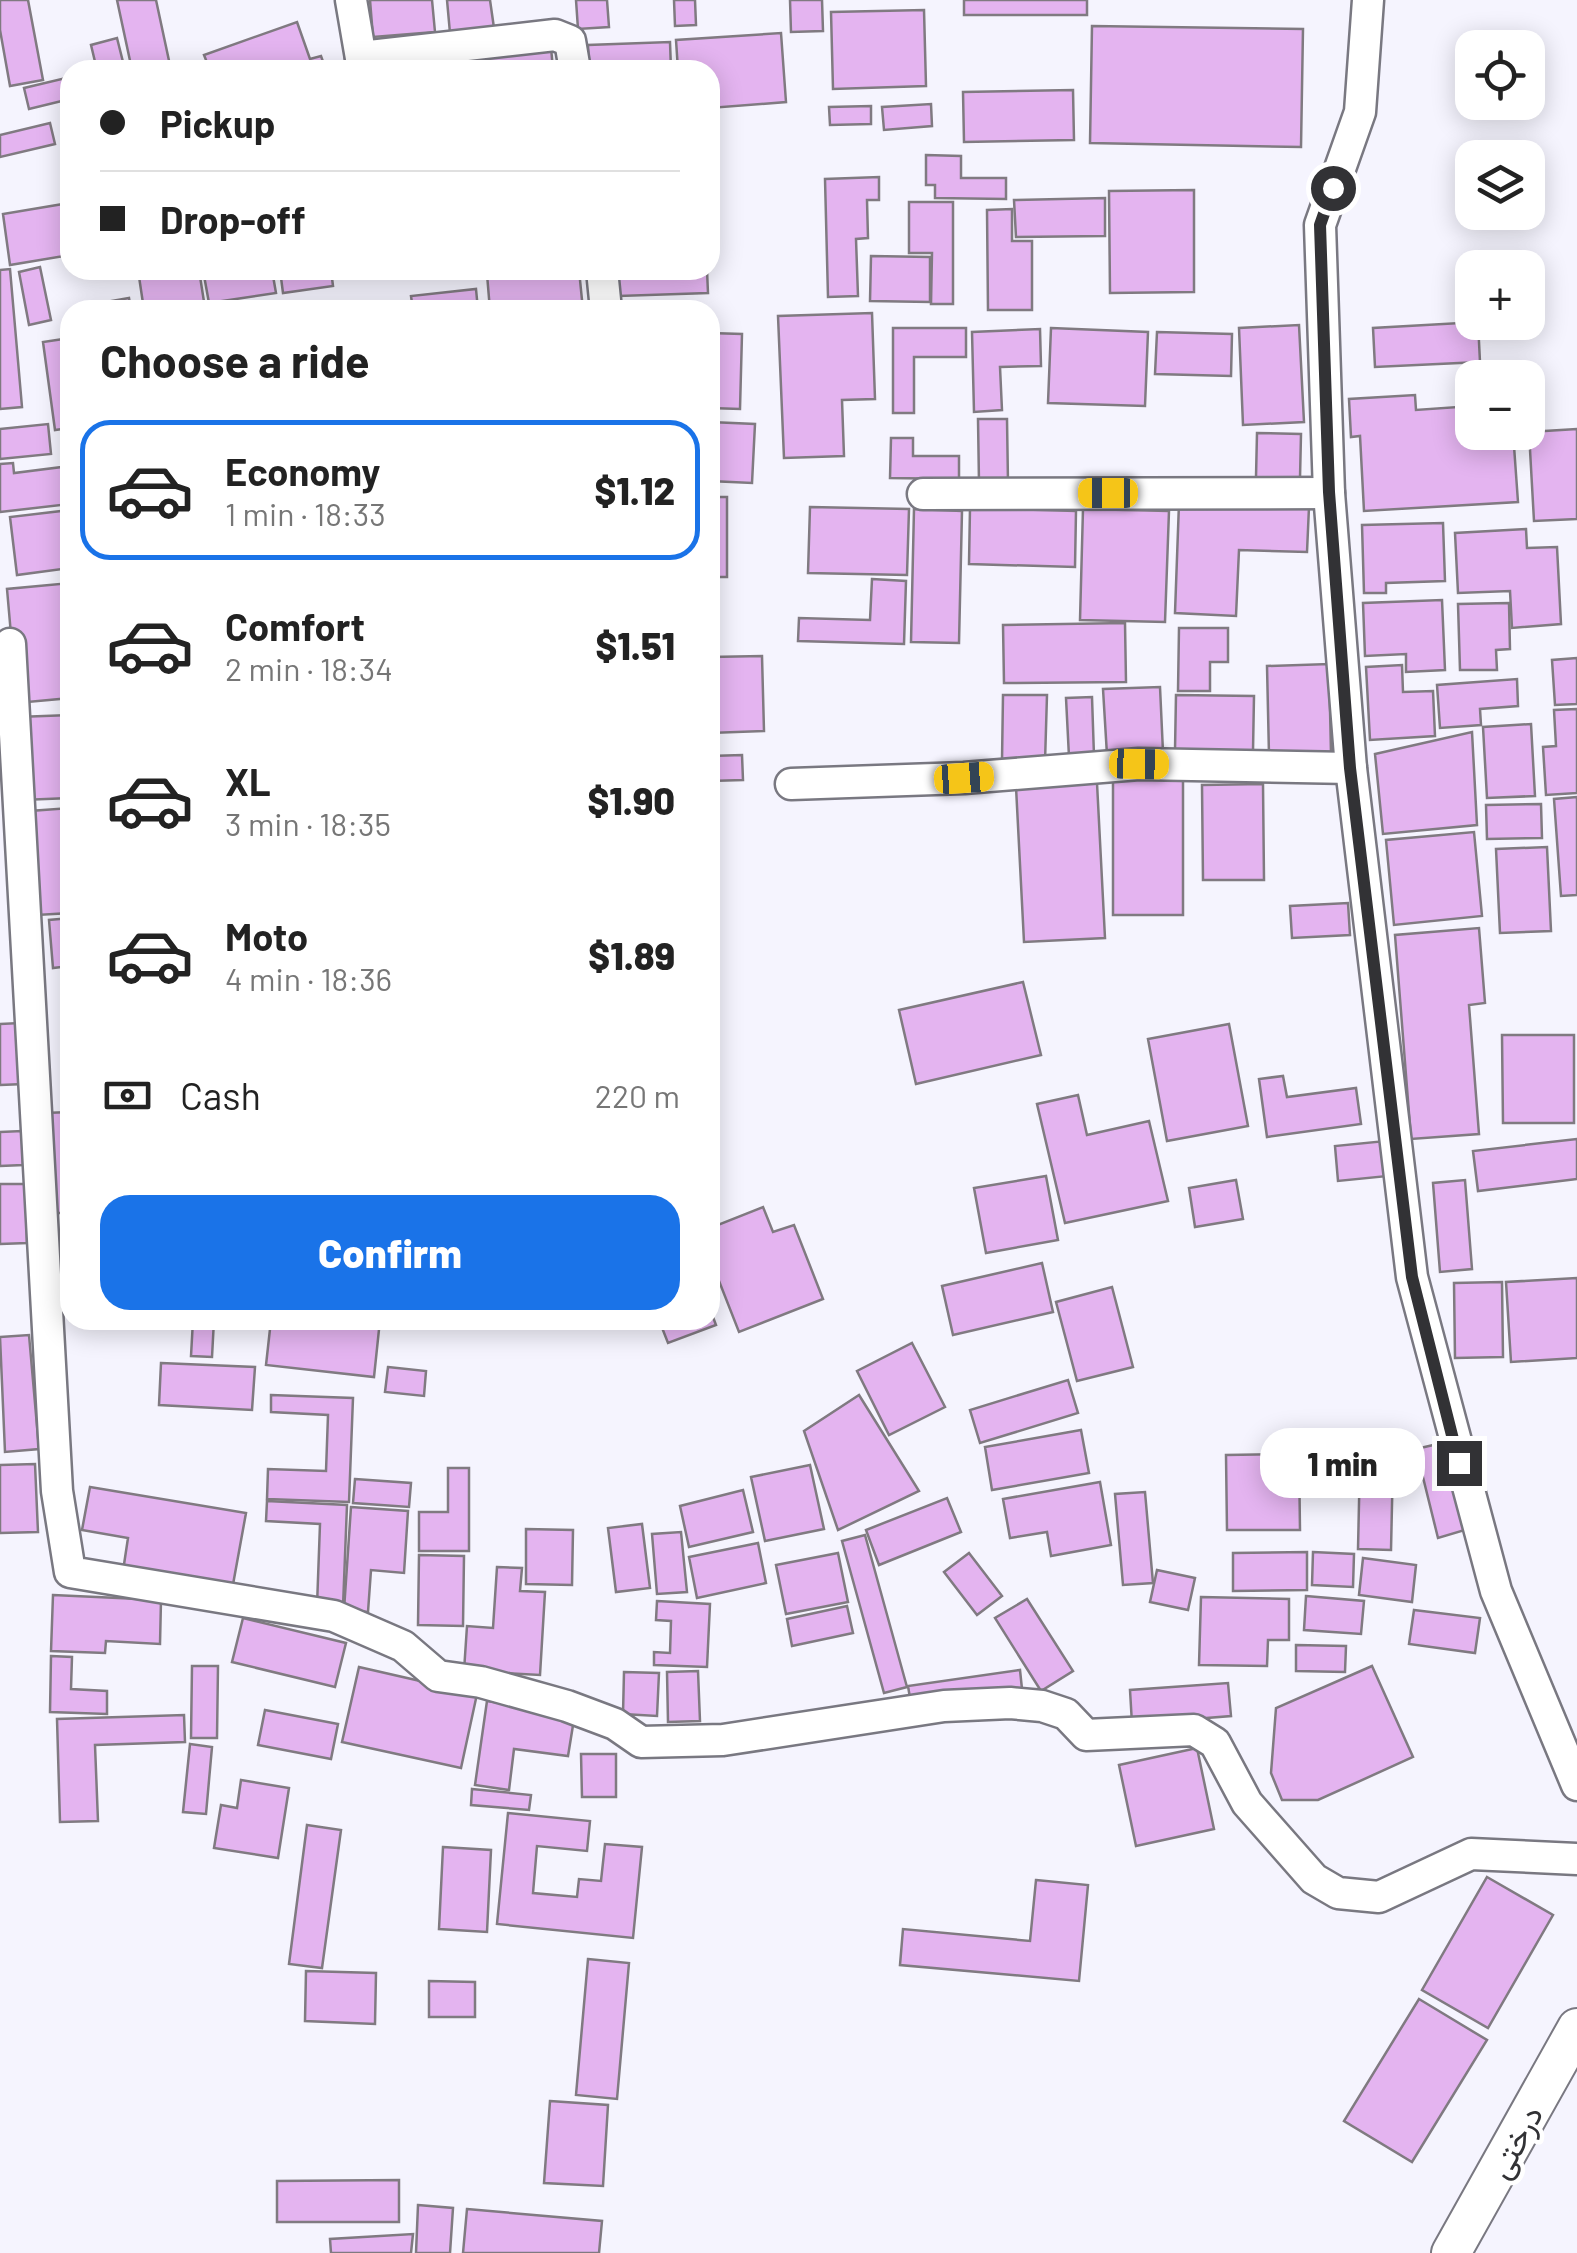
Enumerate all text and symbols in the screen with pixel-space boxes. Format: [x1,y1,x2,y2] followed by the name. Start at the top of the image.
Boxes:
[1455,30,1545,450] map controls
[1455,30,1545,120] button: locate
[160,100,275,146] text: Pickup
[1455,140,1545,230] button: layers
[1311,166,1356,211] route start
[160,196,306,242] text: Drop-off
[1455,250,1545,340] button: +
[100,333,370,387] text: Choose a ride
[1455,360,1545,450] button: −
[105,445,195,535] icon: car
[225,448,380,494] text: Economy
[594,467,675,513] text: $1.12
[1078,478,1138,508] car
[225,494,386,532] text: 1 min · 18:33
[105,600,195,690] icon: car
[225,603,365,649] text: Comfort
[595,622,675,668] text: $1.51
[225,649,393,687] text: 2 min · 18:34
[1109,748,1169,780] car
[105,755,195,845] icon: car
[225,758,271,804] text: XL
[933,761,995,795] car
[587,777,675,823] text: $1.90
[225,804,391,842] text: 3 min · 18:35
[105,910,195,1000] icon: car
[225,913,308,959] text: Moto
[588,932,675,978] text: $1.89
[225,959,392,997] text: 4 min · 18:36
[100,1068,155,1123] icon: cash
[180,1072,261,1118] text: Cash
[595,1076,680,1114] text: 220 m
[100,1195,680,1310] button: Confirm
[1259,1428,1424,1498] callout: 1 min
[1437,1441,1482,1486] route end
[1307,1444,1378,1482] text: 1 min
[1479,2098,1552,2186] street label: درختی

